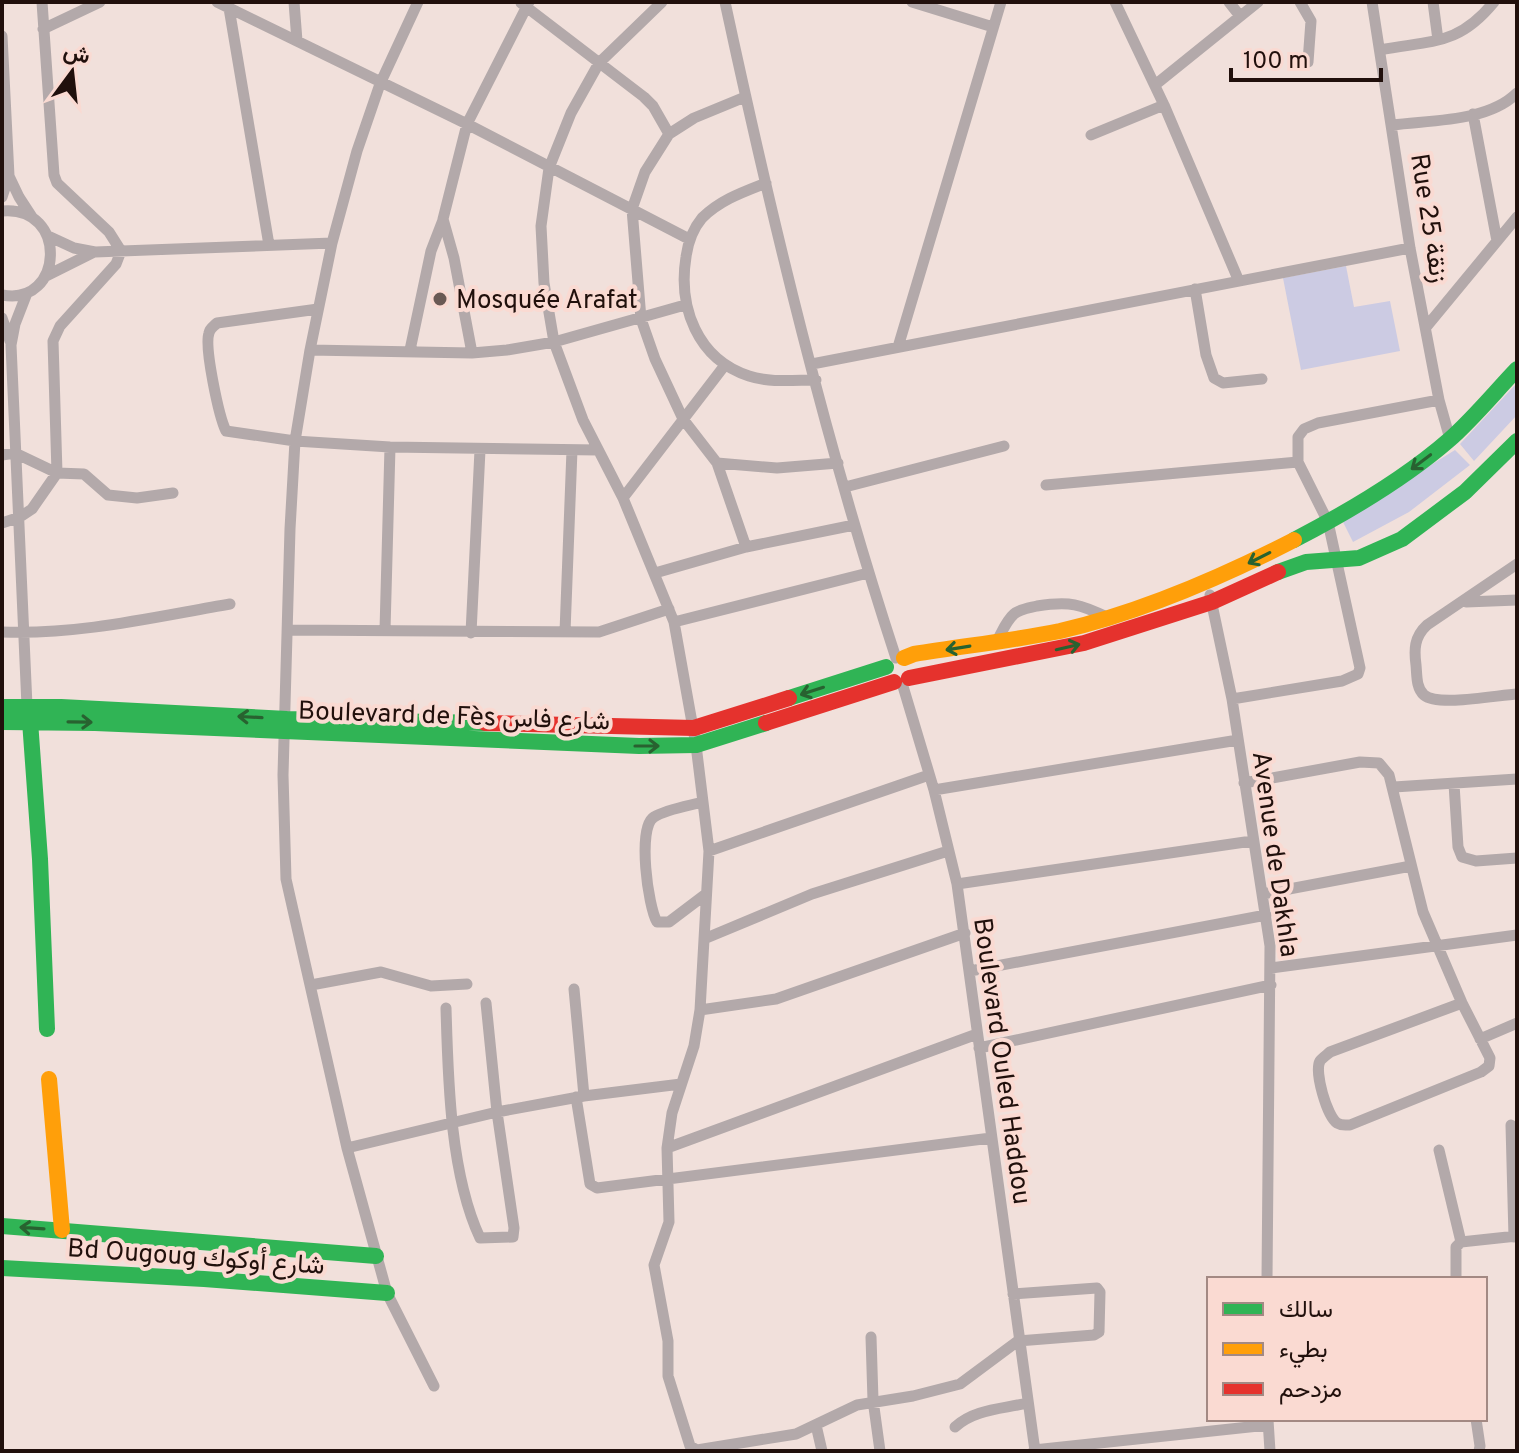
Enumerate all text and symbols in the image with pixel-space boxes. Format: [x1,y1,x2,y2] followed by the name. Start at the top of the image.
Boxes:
[32,32,112,112] north arrow
[1231,32,1381,82] scale bar
[60,39,93,72] text: ش
[1243,47,1309,77] text: 100 m
[1401,151,1454,285] street label: Rue 25 زنقة
[456,285,638,318] place label: Mosquée Arafat
[431,290,449,308] marker: Mosquée Arafat
[1410,453,1432,470] one-way arrow
[1248,550,1272,566] one-way arrow
[1055,639,1081,654] one-way arrow
[946,641,971,656] one-way arrow
[800,685,825,700] one-way arrow
[297,696,610,739] street label: Boulevard de Fès شارع فاس
[237,709,264,724] one-way arrow
[66,715,93,730] one-way arrow
[633,738,660,754] one-way arrow
[1243,749,1304,959] street label: Avenue de Dakhla
[964,916,1037,1207] street label: Boulevard Ouled Haddou
[19,1220,46,1235] one-way arrow
[66,1232,326,1284] street label: Bd Ougoug شارع أوكوك
[1207,1277,1487,1421] legend
[1279,1296,1333,1326] text: سالك
[1279,1336,1328,1368] text: بطيء
[1279,1376,1342,1406] text: مزدحم

